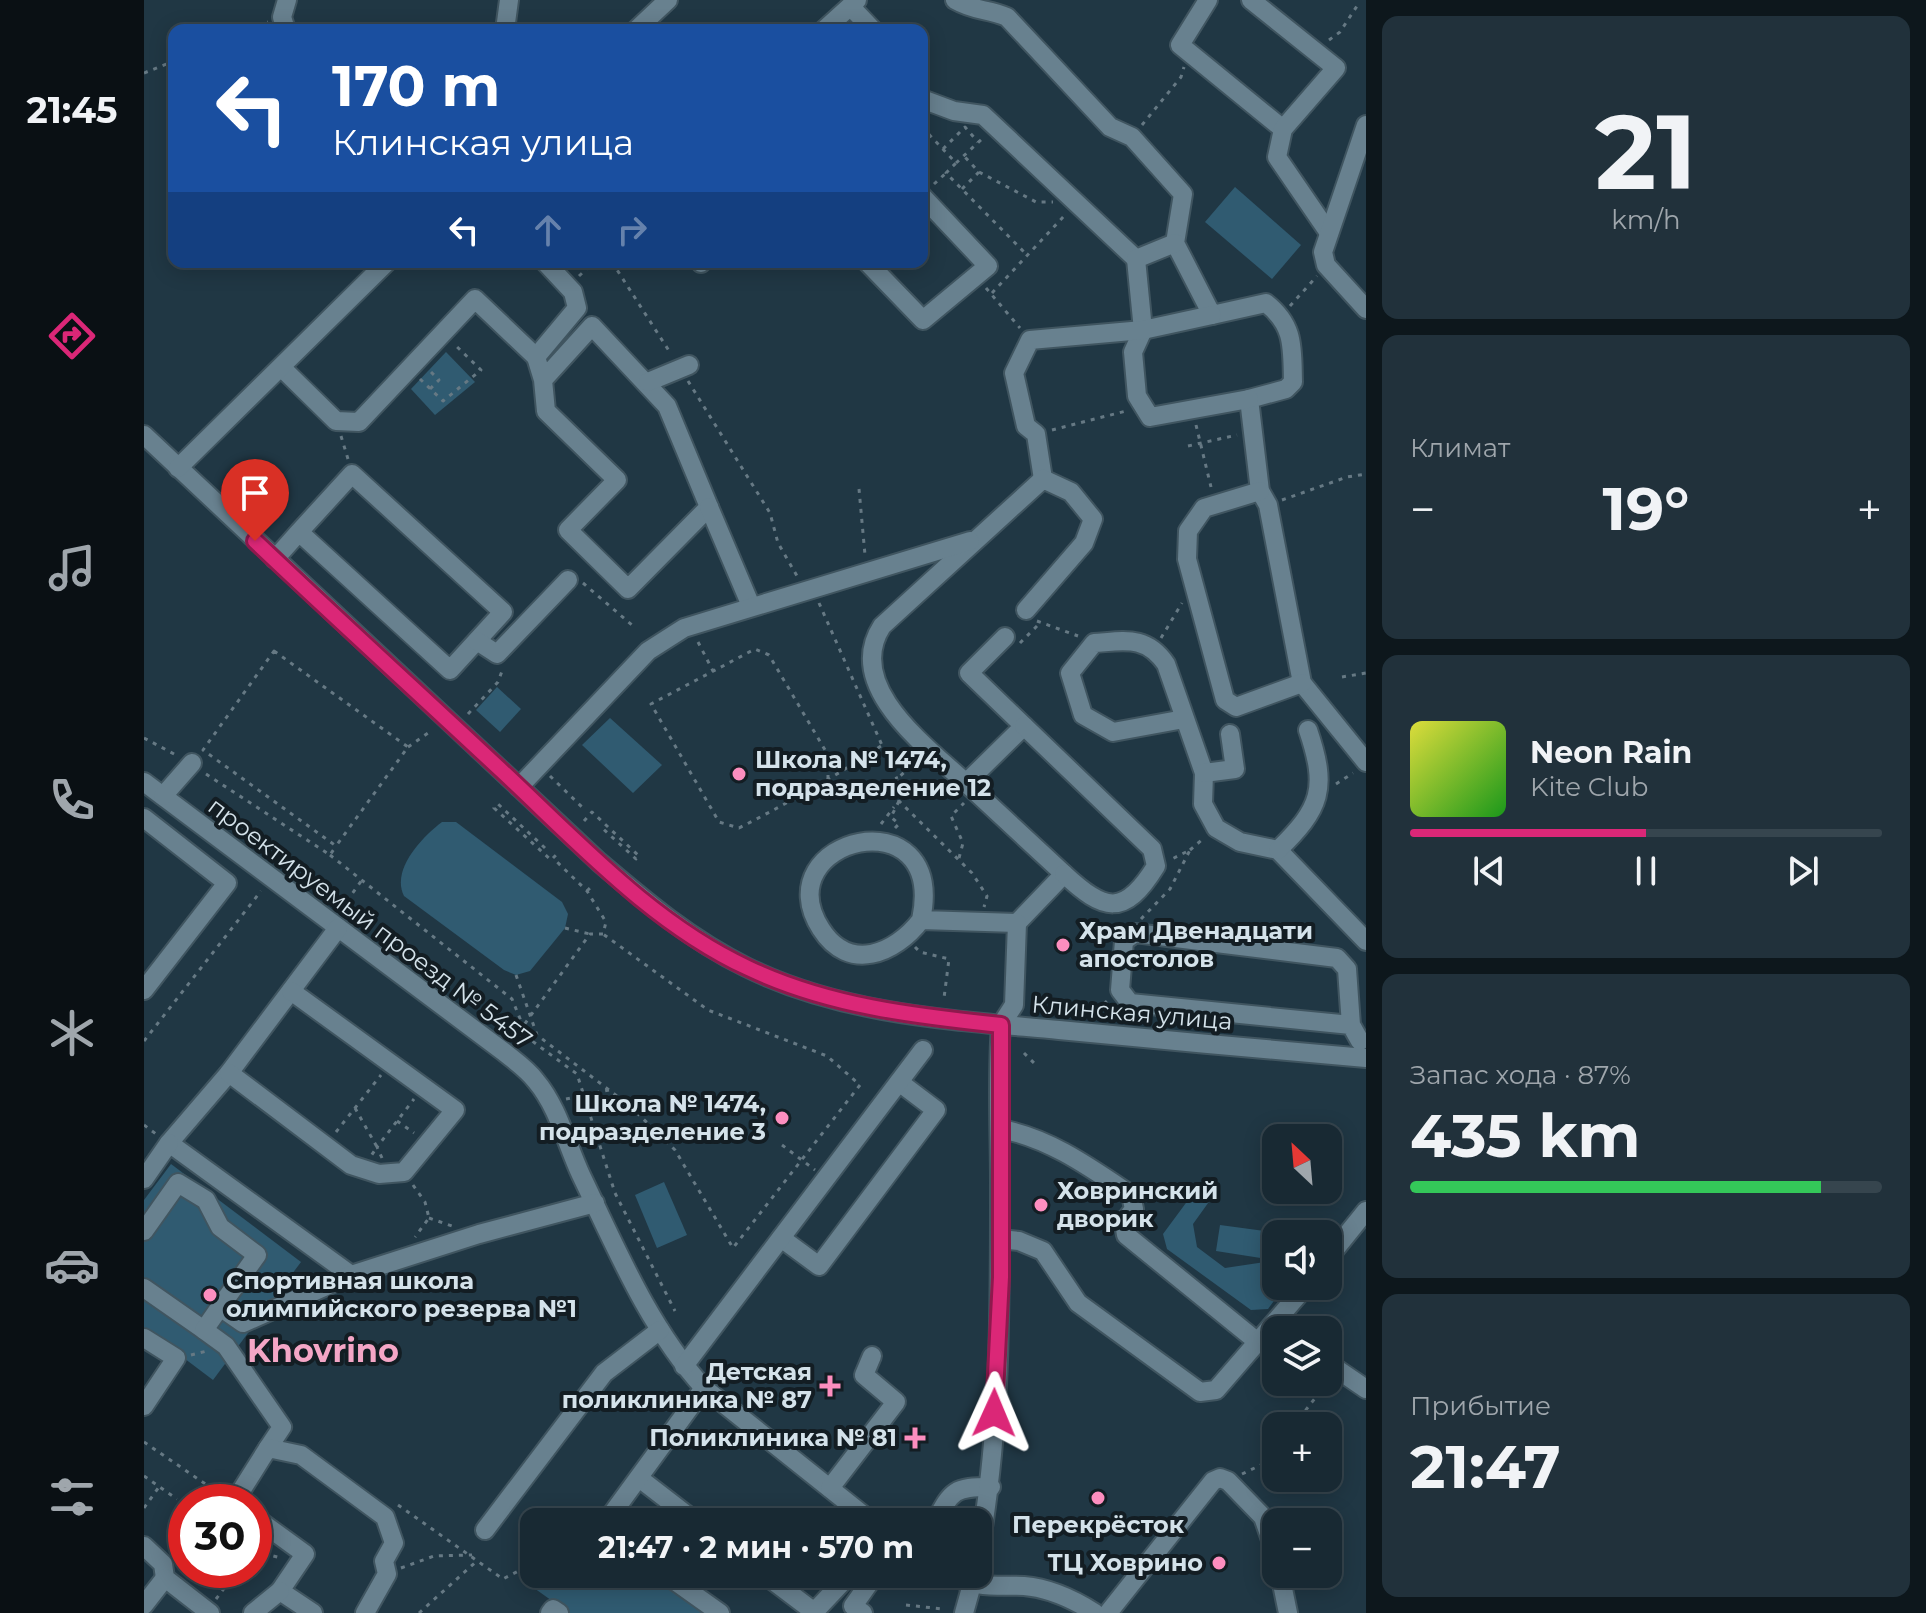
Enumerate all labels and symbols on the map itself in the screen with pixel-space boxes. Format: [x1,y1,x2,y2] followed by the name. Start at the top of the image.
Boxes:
[221,459,289,541] pin
[755,745,991,802] place label: Школа № 1474, подразделение 12
[730,765,748,783] marker: Школа № 1474, подразделение 12
[203,791,538,1054] street label: проектируемый проезд № 5457
[1079,916,1313,973] place label: Храм Двенадцати апостолов
[1054,936,1072,954] marker: Храм Двенадцати апостолов
[1030,989,1234,1036] street label: Клинская улица
[539,1089,766,1146] place label: Школа № 1474, подразделение 3
[773,1109,791,1127] marker: Школа № 1474, подразделение 3
[1262,1124,1342,1204] north arrow
[1057,1176,1218,1233] place label: Ховринский дворик
[1032,1196,1050,1214] marker: Ховринский дворик
[226,1266,577,1323] place label: Спортивная школа олимпийского резерва №1
[201,1286,219,1304] marker: Спортивная школа олимпийского резерва №1
[247,1331,399,1370] district label: Khovrino
[562,1357,812,1414] place label: Детская поликлиника № 87
[952,1371,1036,1455] position arrow
[819,1375,841,1397] marker: Детская поликлиника № 87
[649,1423,897,1452] place label: Поликлиника № 81
[904,1427,926,1449] marker: Поликлиника № 81
[168,1484,272,1588] speed limit sign: 30
[1089,1489,1107,1507] marker: Перекрёсток
[1012,1510,1185,1539] place label: Перекрёсток
[1047,1548,1203,1577] place label: ТЦ Ховрино
[1210,1554,1228,1572] marker: ТЦ Ховрино

